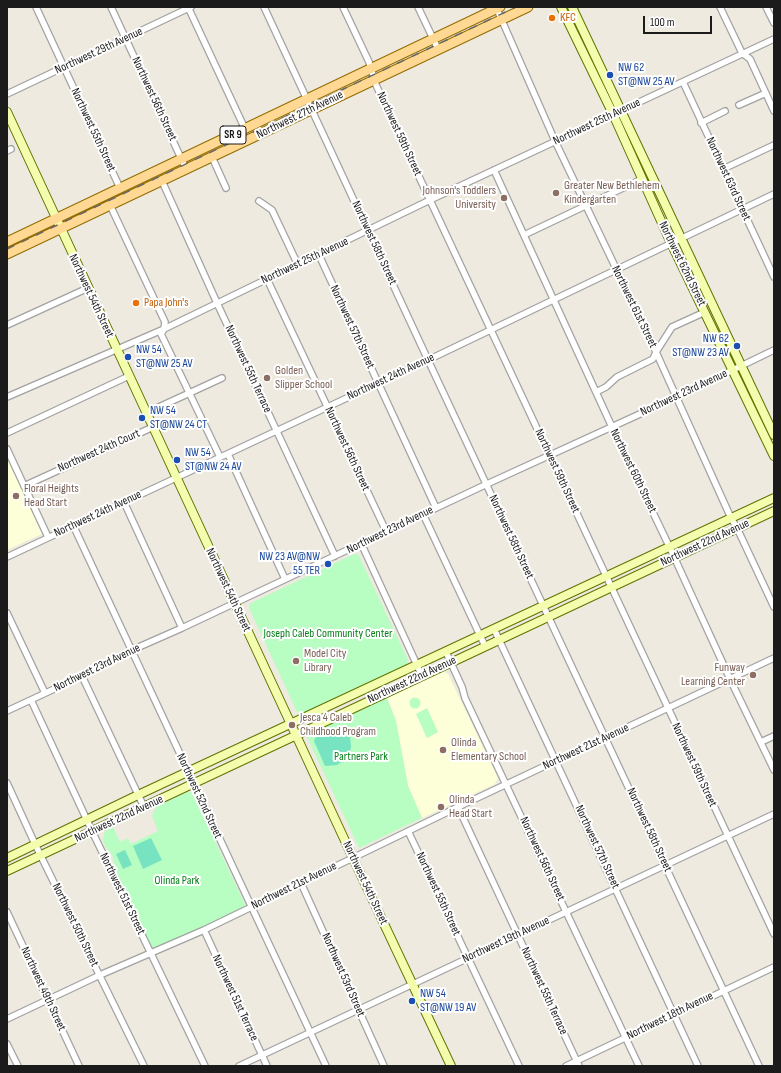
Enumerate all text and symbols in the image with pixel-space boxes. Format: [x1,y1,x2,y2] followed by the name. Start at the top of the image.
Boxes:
[645,8,714,34] scale bar
[560,11,576,25] place label: KFC
[547,13,557,23] marker: KFC
[650,15,675,30] text: 100 m
[53,24,145,78] street label: Northwest 29th Avenue
[128,55,180,143] street label: Northwest 56th Street
[618,61,675,89] place label: NW 62 ST@NW 25 AV
[605,70,615,80] marker: NW 62 ST@NW 25 AV
[67,86,119,174] street label: Northwest 55th Street
[254,88,346,142] street label: Northwest 27th Avenue
[373,90,425,178] street label: Northwest 59th Street
[551,95,643,149] street label: Northwest 25th Avenue
[220,126,246,144] road number: SR 9
[702,135,754,223] street label: Northwest 63rd Street
[564,179,660,207] place label: Greater New Bethlehem Kindergarten
[423,184,496,212] place label: Johnson's Toddlers University
[551,188,561,198] marker: Greater New Bethlehem Kindergarten
[499,193,509,203] marker: Johnson's Toddlers University
[348,199,400,287] street label: Northwest 58th Street
[655,219,709,309] street label: Northwest 62nd Street
[259,234,351,288] street label: Northwest 25th Avenue
[65,252,117,340] street label: Northwest 54th Street
[608,264,660,350] street label: Northwest 61st Street
[326,283,378,371] street label: Northwest 57th Street
[144,296,188,310] place label: Papa John's
[131,298,141,308] marker: Papa John's
[221,323,275,415] street label: Northwest 55th Terrace
[672,332,729,360] place label: NW 62 ST@NW 23 AV
[732,341,742,351] marker: NW 62 ST@NW 23 AV
[136,343,193,371] place label: NW 54 ST@NW 25 AV
[345,350,437,404] street label: Northwest 24th Avenue
[123,352,133,362] marker: NW 54 ST@NW 25 AV
[275,364,332,392] place label: Golden Slipper School
[638,367,730,419] street label: Northwest 23rd Avenue
[262,373,272,383] marker: Golden Slipper School
[150,404,207,432] place label: NW 54 ST@NW 24 CT
[321,405,373,493] street label: Northwest 56th Street
[137,413,147,423] marker: NW 54 ST@NW 24 CT
[56,426,142,476] street label: Northwest 24th Court
[531,427,583,515] street label: Northwest 59th Street
[606,427,660,515] street label: Northwest 60th Street
[185,446,242,474] place label: NW 54 ST@NW 24 AV
[172,455,182,465] marker: NW 54 ST@NW 24 AV
[24,482,79,510] place label: Floral Heights Head Start
[52,487,144,541] street label: Northwest 24th Avenue
[11,491,21,501] marker: Floral Heights Head Start
[485,493,537,581] street label: Northwest 58th Street
[344,503,436,557] street label: Northwest 23rd Avenue
[658,516,752,570] street label: Northwest 22nd Avenue
[202,546,254,634] street label: Northwest 54th Street
[259,550,320,578] place label: NW 23 AV@NW 55 TER
[323,559,333,569] marker: NW 23 AV@NW 55 TER
[263,627,393,641] park label: Joseph Caleb Community Center
[51,641,143,695] street label: Northwest 23rd Avenue
[304,647,346,675] place label: Model City Library
[365,653,459,707] street label: Northwest 22nd Avenue
[291,656,301,666] marker: Model City Library
[681,661,745,689] place label: Funway Learning Center
[748,670,758,680] marker: Funway Learning Center
[300,711,376,739] place label: Jesca 4 Caleb Childhood Program
[287,720,297,730] marker: Jesca 4 Caleb Childhood Program
[541,721,631,773] street label: Northwest 21st Avenue
[668,721,720,809] street label: Northwest 59th Street
[451,736,526,764] place label: Olinda Elementary School
[438,745,448,755] marker: Olinda Elementary School
[334,750,388,764] park label: Partners Park
[173,751,225,841] street label: Northwest 52nd Street
[623,786,675,874] street label: Northwest 58th Street
[72,792,166,846] street label: Northwest 22nd Avenue
[449,793,492,821] place label: Olinda Head Start
[436,802,446,812] marker: Olinda Head Start
[571,803,623,891] street label: Northwest 57th Street
[516,815,568,903] street label: Northwest 56th Street
[339,839,391,927] street label: Northwest 54th Street
[412,850,464,938] street label: Northwest 55th Street
[96,851,148,937] street label: Northwest 51st Street
[249,859,339,913] street label: Northwest 21st Avenue
[155,874,199,888] park label: Olinda Park
[49,881,101,969] street label: Northwest 50th Street
[460,914,552,966] street label: Northwest 19th Avenue
[318,931,368,1019] street label: Northwest 53rd Street
[17,945,69,1033] street label: Northwest 49th Street
[517,945,571,1037] street label: Northwest 55th Terrace
[209,953,261,1043] street label: Northwest 51st Terrace
[420,987,476,1015] place label: NW 54 ST@NW 19 AV
[624,989,716,1043] street label: Northwest 18th Avenue
[407,996,417,1006] marker: NW 54 ST@NW 19 AV

